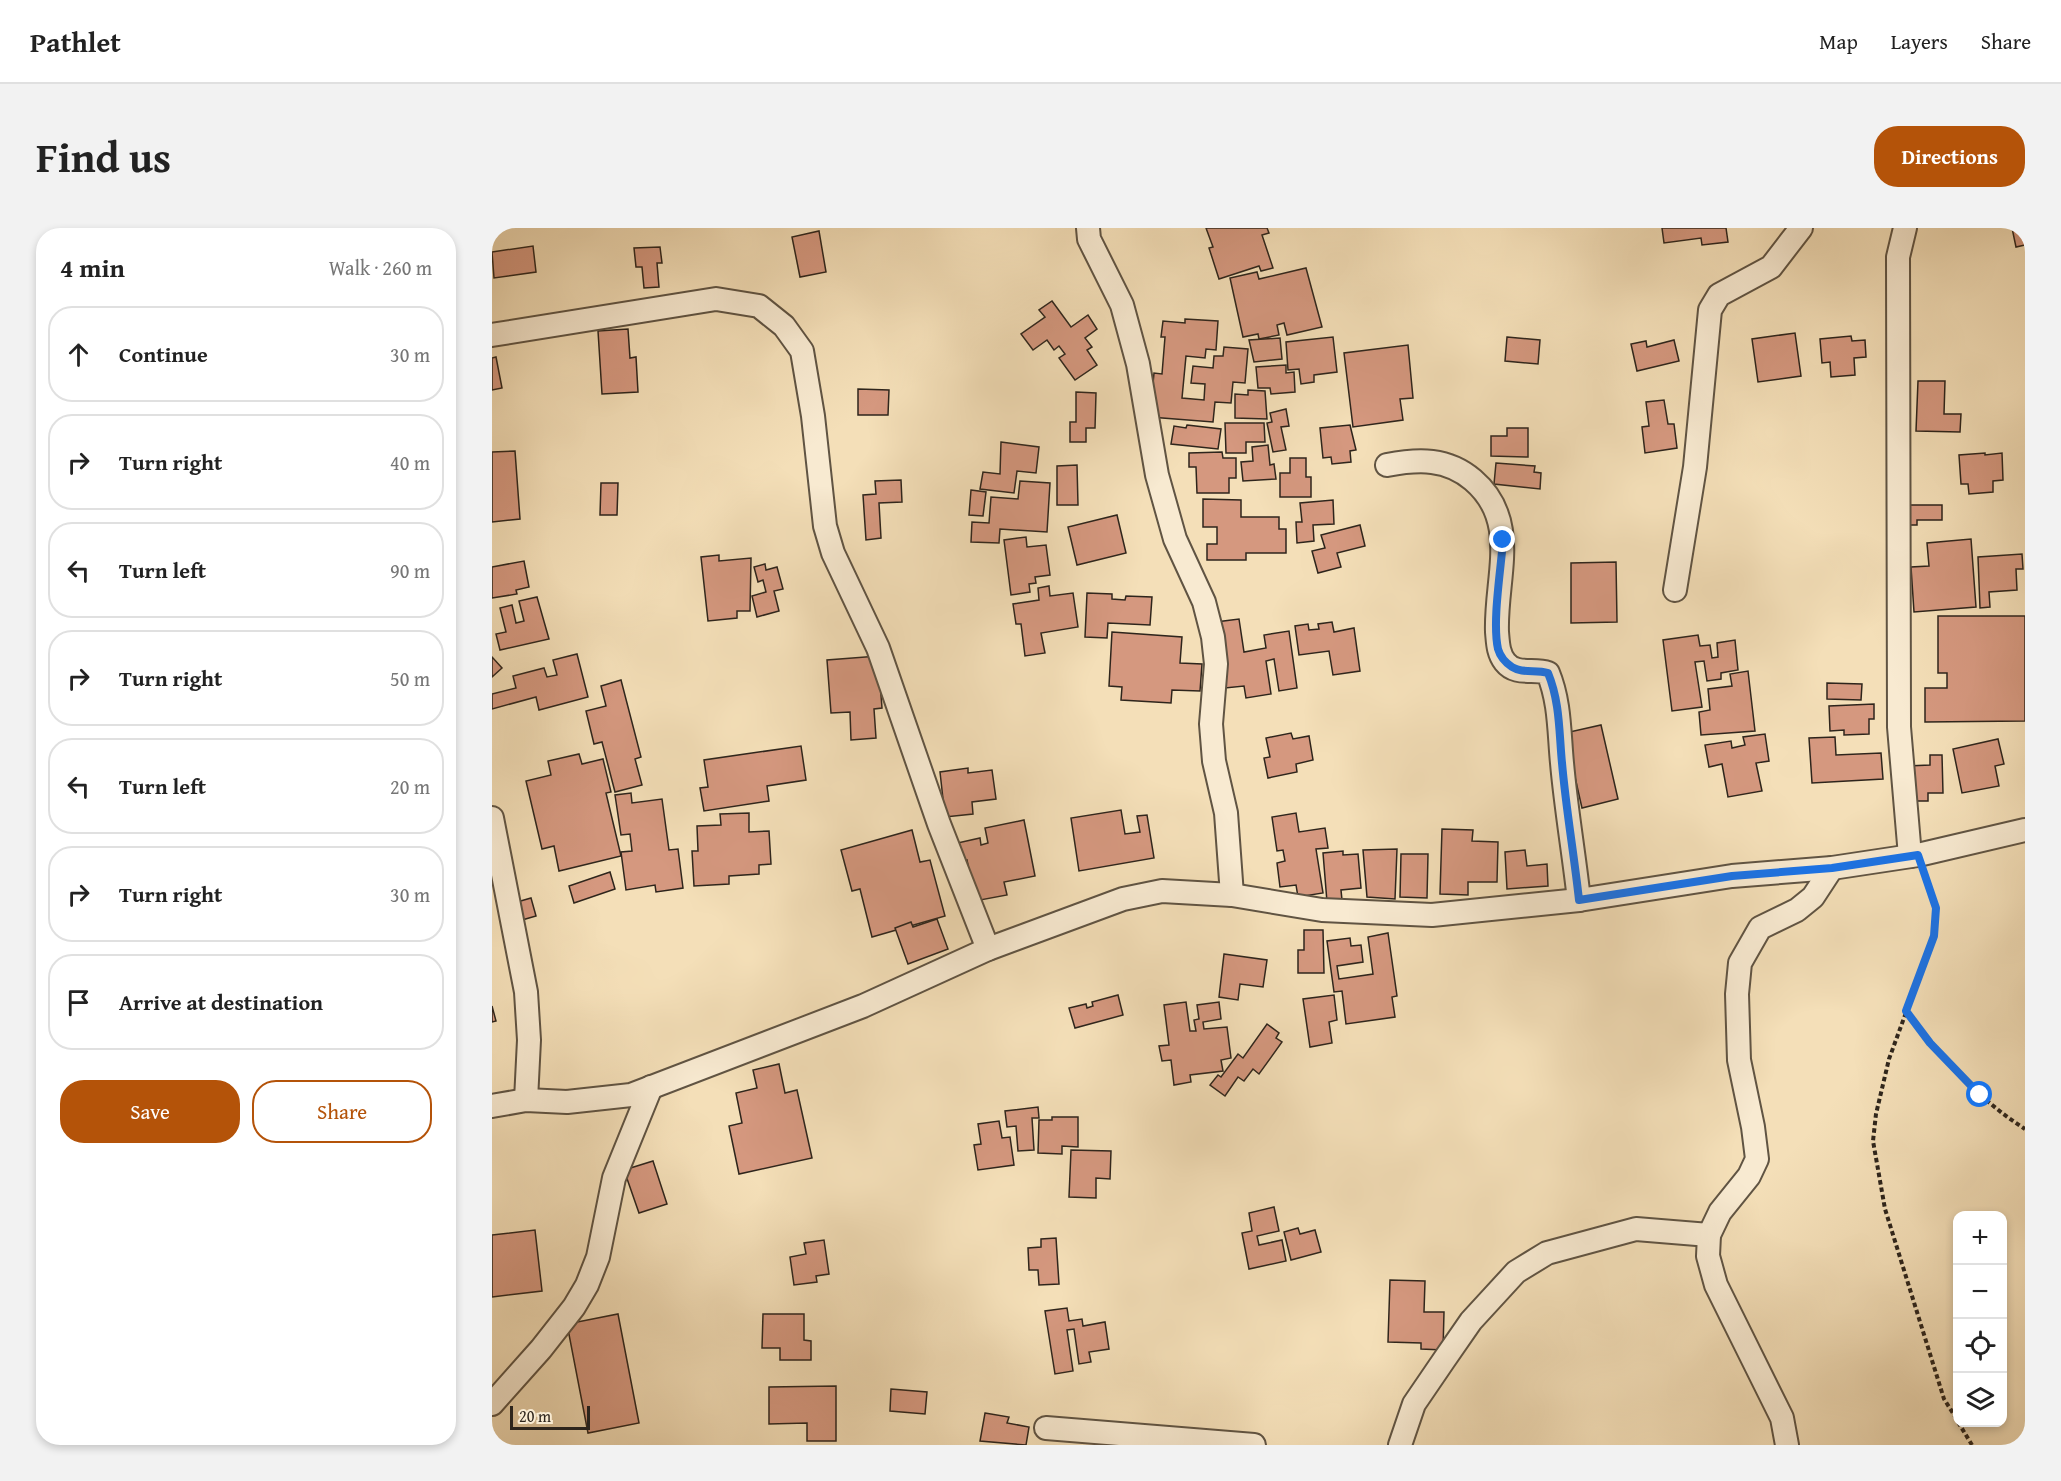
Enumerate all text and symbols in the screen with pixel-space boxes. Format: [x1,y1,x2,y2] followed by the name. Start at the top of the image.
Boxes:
[30,21,121,62] text: Pathlet
[1819,26,1858,57] text: Map
[1891,26,1948,57] text: Layers
[1981,26,2031,57] text: Share
[36,126,171,187] text: Find us
[1874,126,2025,187] button: Directions
[60,248,125,287] text: 4 min
[329,253,432,282] text: Walk · 260 m
[62,338,95,371] icon: ahead
[119,338,208,370] text: Continue
[390,340,430,369] text: 30 m
[62,446,95,479] icon: right
[119,446,222,478] text: Turn right
[390,448,430,477] text: 40 m
[1489,526,1515,552] route end
[62,554,95,587] icon: left
[119,554,206,586] text: Turn left
[390,556,430,585] text: 90 m
[62,662,95,695] icon: right
[119,662,222,694] text: Turn right
[390,664,430,693] text: 50 m
[62,770,95,803] icon: left
[119,770,206,802] text: Turn left
[390,772,430,801] text: 20 m
[62,878,95,911] icon: right
[119,878,222,910] text: Turn right
[390,880,430,909] text: 30 m
[62,986,95,1019] icon: arrive
[119,986,323,1018] text: Arrive at destination
[60,1080,240,1143] button: Save
[252,1080,432,1143] button: Share
[1966,1081,1992,1107] route start
[1953,1211,2007,1427] map controls
[1953,1211,2007,1265] button: +
[1953,1265,2007,1319] button: −
[1953,1319,2007,1373] button: locate
[1953,1373,2007,1427] button: layers
[510,1403,590,1430] scale bar
[519,1404,551,1428] text: 20 m

